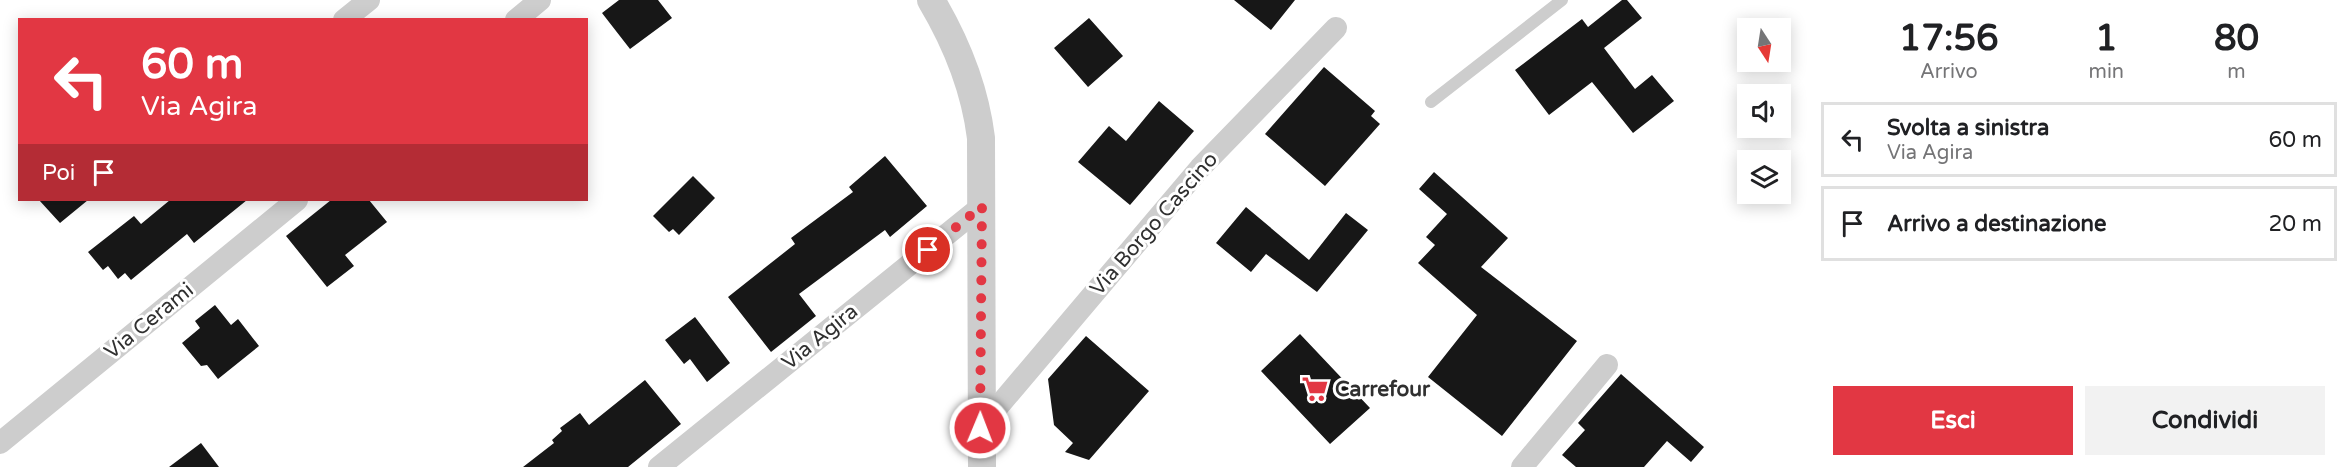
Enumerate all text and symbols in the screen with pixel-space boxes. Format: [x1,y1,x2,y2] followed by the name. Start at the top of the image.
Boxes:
[1899,17,1999,60] text: 17:56
[2095,17,2118,60] text: 1
[2214,17,2259,60] text: 80
[1737,18,1791,72] north arrow
[1737,18,1791,204] map controls
[141,39,243,90] text: 60 m
[42,42,120,120] icon: left
[1920,60,1978,84] text: Arrivo
[2089,60,2124,84] text: min
[2227,60,2246,84] text: m
[1737,84,1791,138] button: sound
[141,90,257,123] text: Via Agira
[1887,115,2049,141] text: Svolta a sinistra
[1836,123,1869,156] icon: left
[2268,127,2322,153] text: 60 m
[1887,141,1973,165] text: Via Agira
[1085,147,1223,301] street label: Via Borgo Cascino
[1737,150,1791,204] button: layers
[87,156,120,189] icon: arrive
[42,160,75,186] text: Poi
[1836,207,1869,240] icon: arrive
[1887,211,2106,237] text: Arrivo a destinazione
[2268,211,2322,237] text: 20 m
[902,224,953,275] pin
[911,233,944,266] icon: arrive
[99,278,199,364] street label: Via Cerami
[777,299,863,375] street label: Via Agira
[1300,374,1330,404] supermarket icon: Carrefour
[1335,377,1431,402] place label: Carrefour
[1833,386,2073,455] button: Esci
[2085,386,2325,455] button: Condividi
[948,396,1012,460] position arrow

